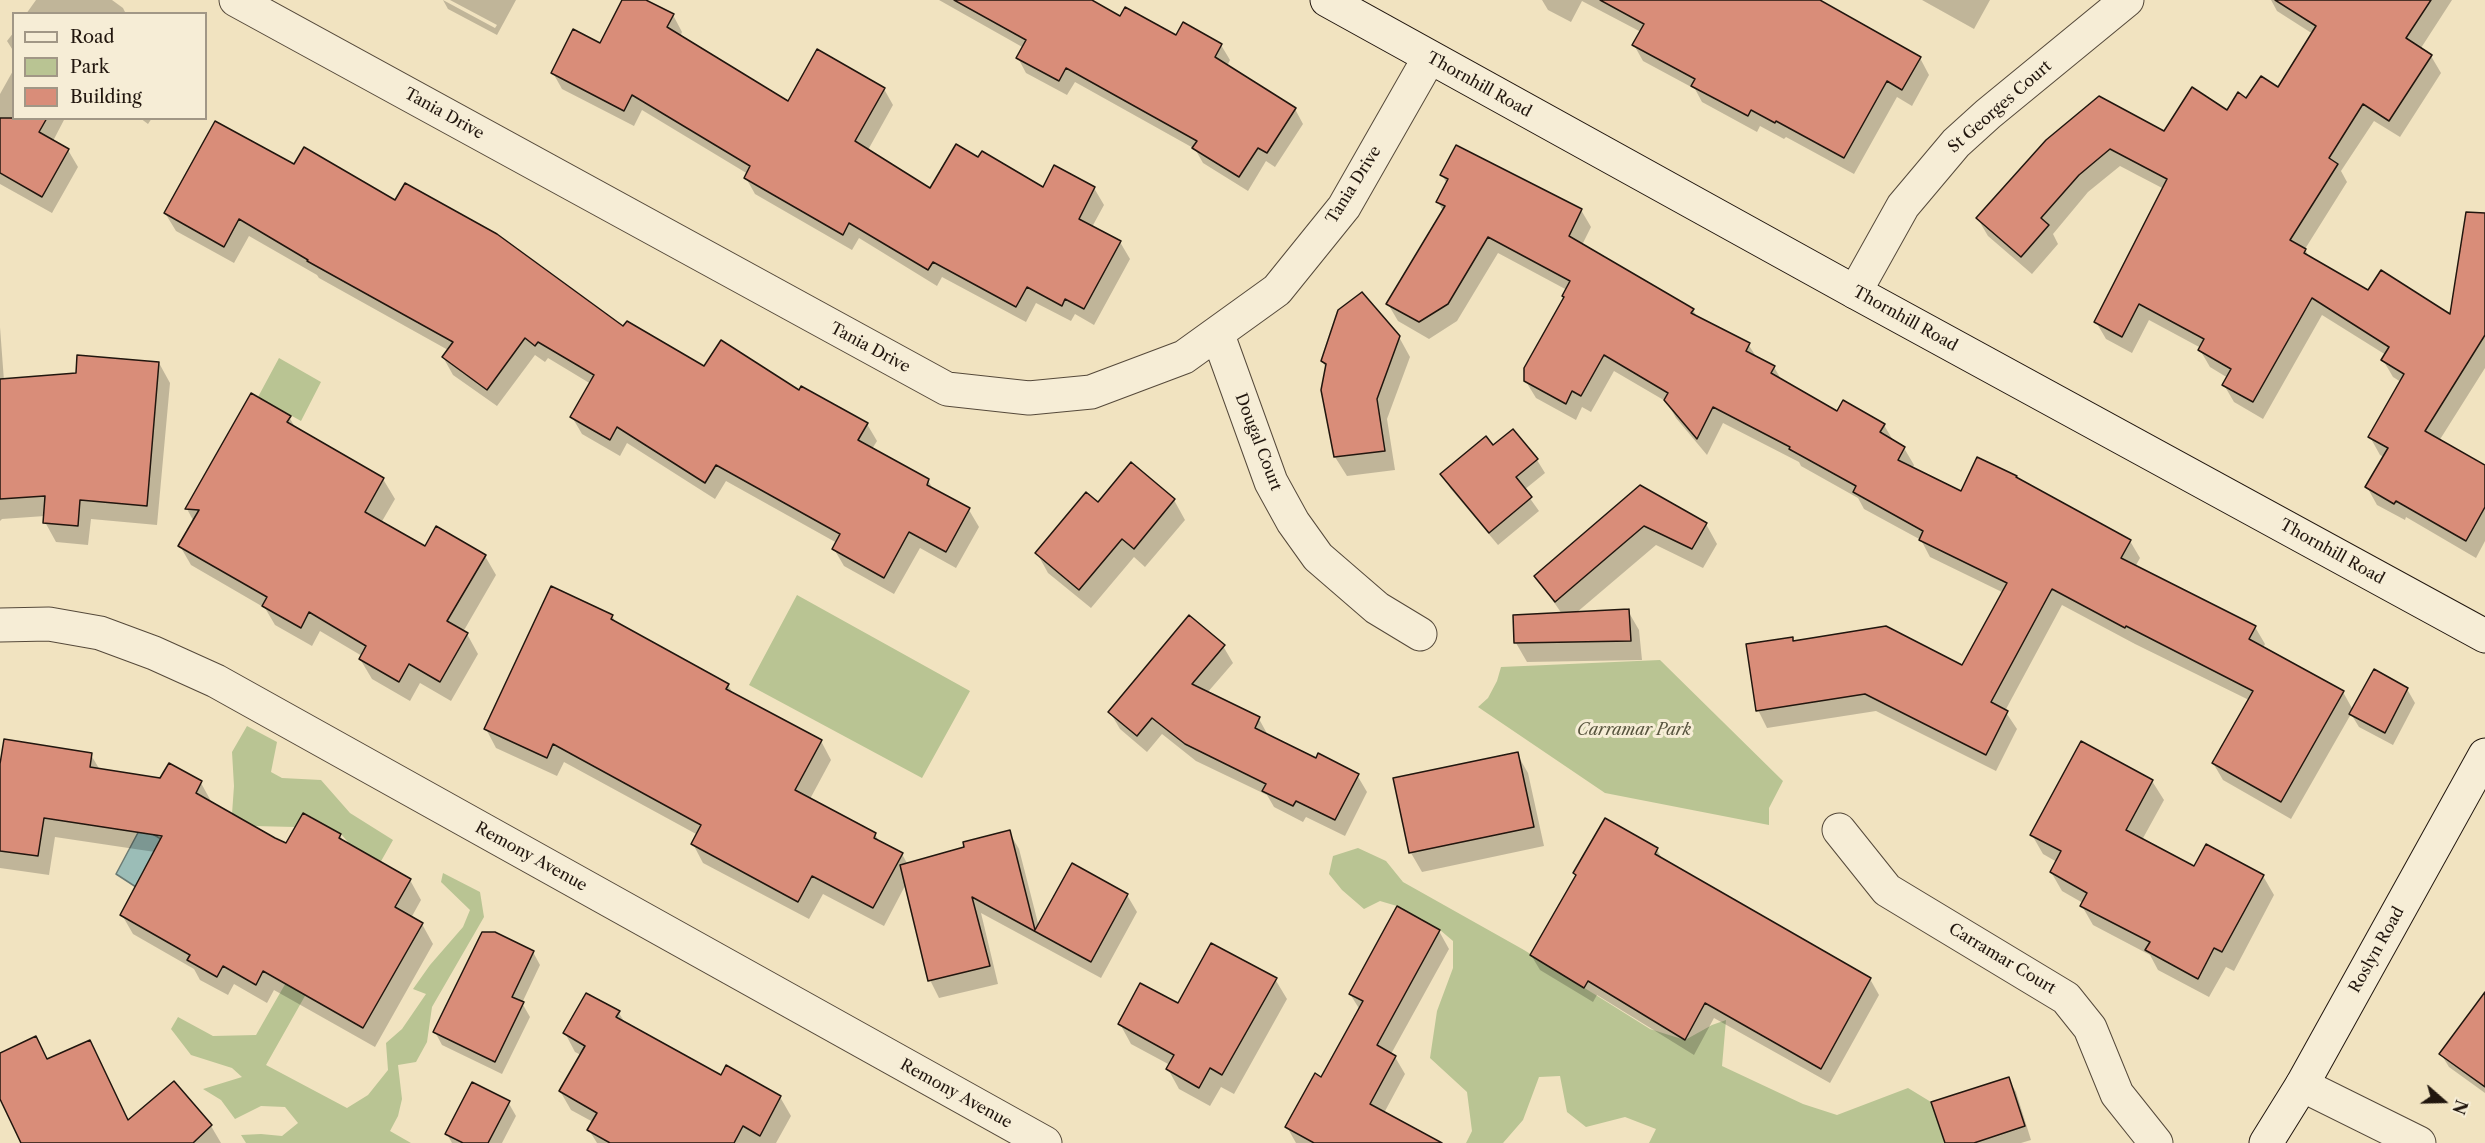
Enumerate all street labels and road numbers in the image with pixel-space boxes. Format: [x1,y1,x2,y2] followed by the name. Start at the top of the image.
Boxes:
[1423,48,1535,122] street label: Thornhill Road
[1944,57,2056,157] street label: St Georges Court
[401,84,487,144] street label: Tania Drive
[1323,143,1385,227] street label: Tania Drive
[1849,282,1961,356] street label: Thornhill Road
[827,319,913,377] street label: Tania Drive
[1231,391,1285,493] street label: Dougal Court
[2276,515,2388,589] street label: Thornhill Road
[472,818,590,896] street label: Remony Avenue
[2345,903,2409,997] street label: Roslyn Road
[1945,920,2059,998] street label: Carramar Court
[897,1055,1015,1133] street label: Remony Avenue

